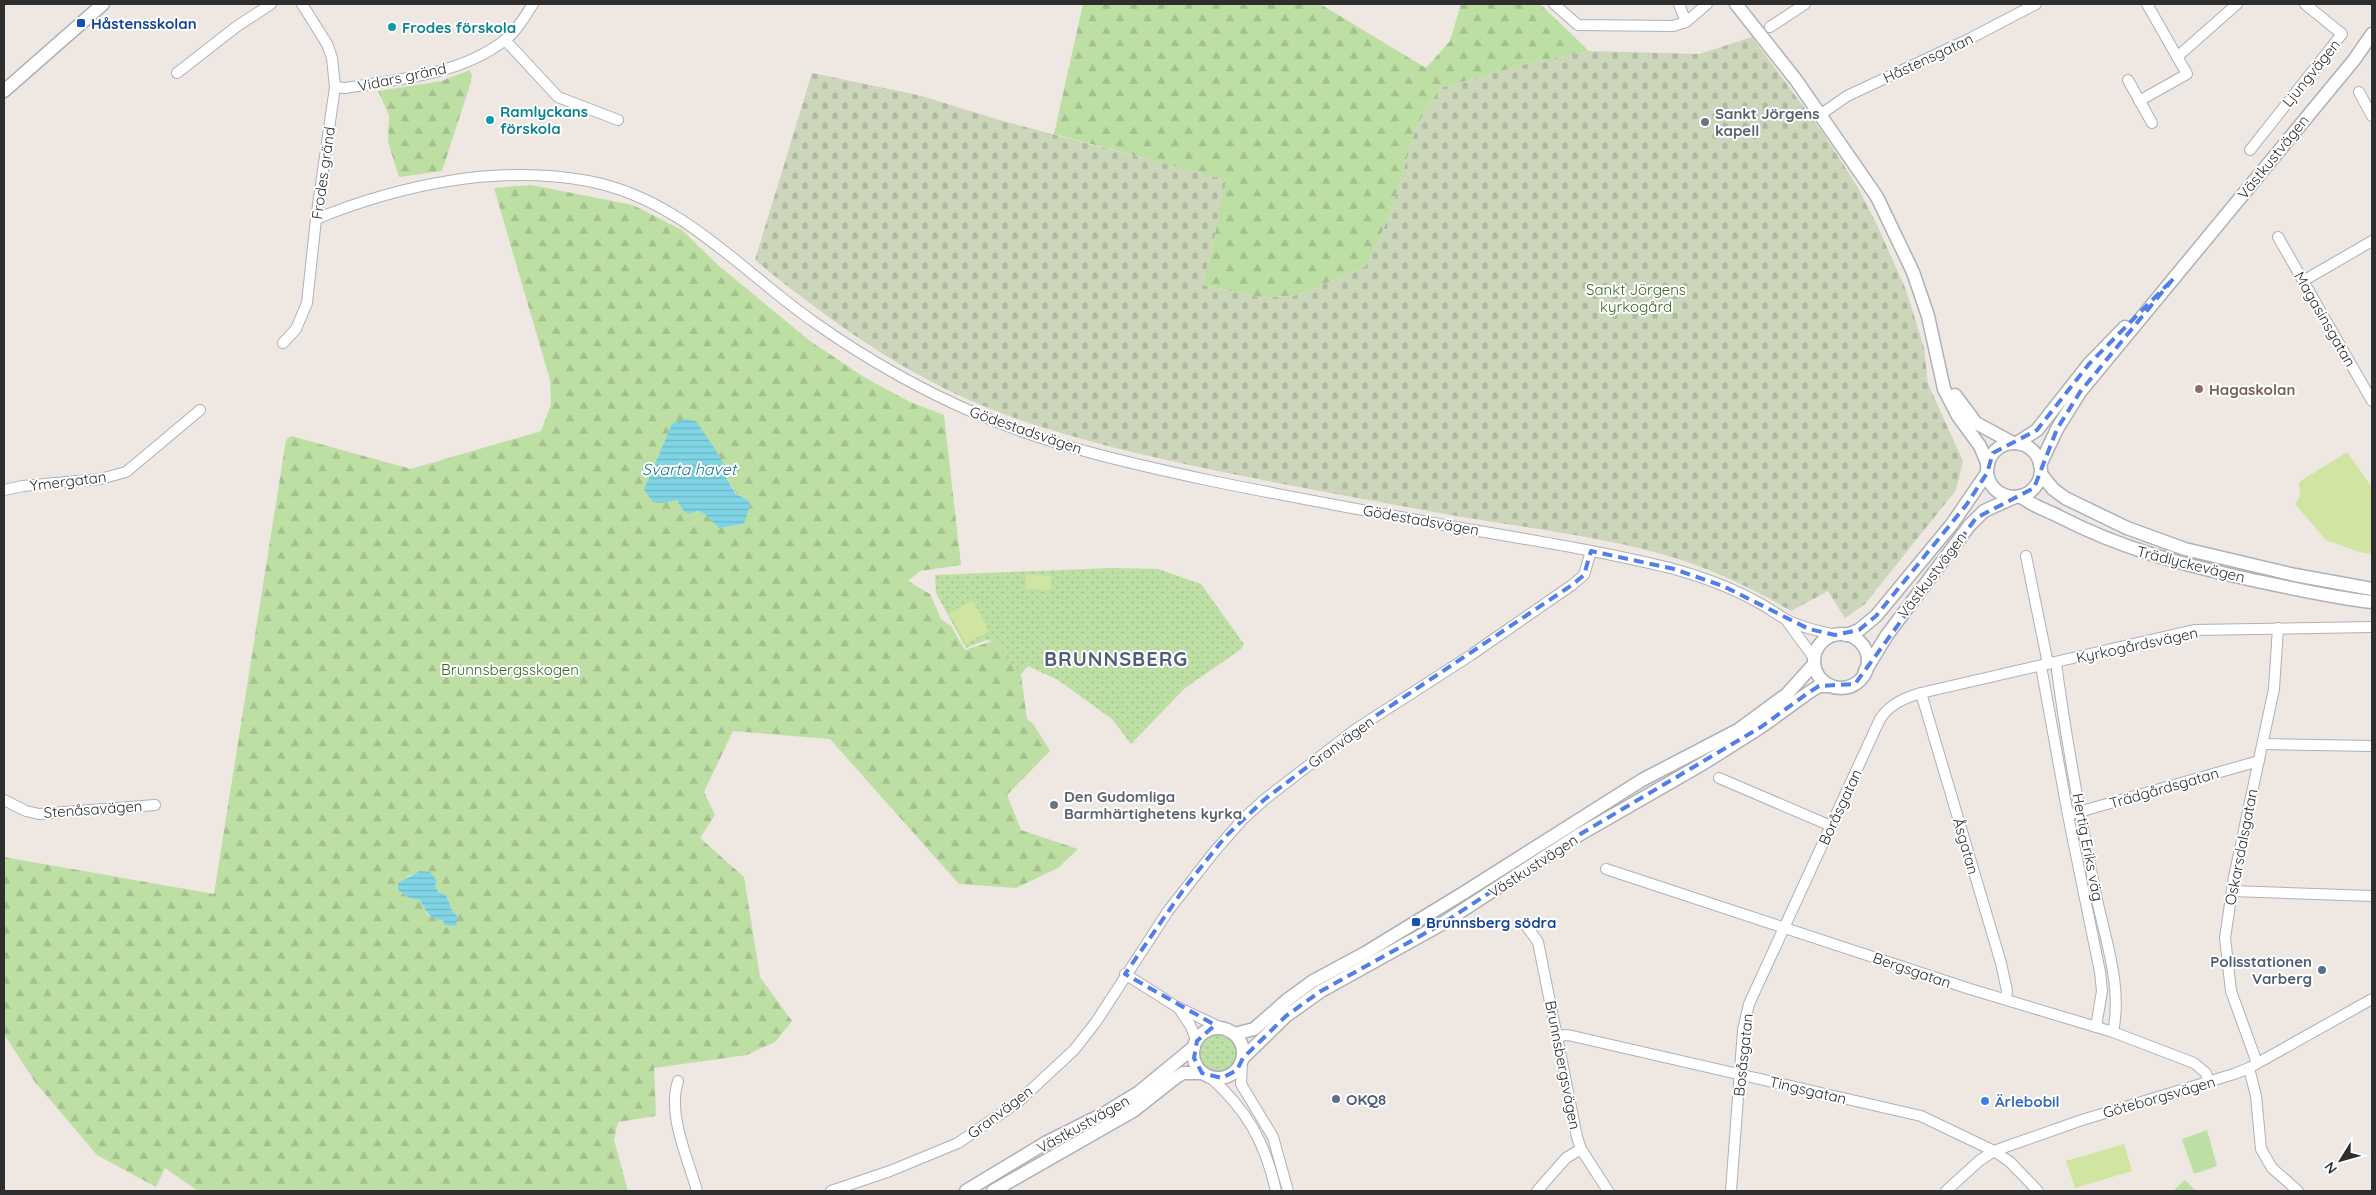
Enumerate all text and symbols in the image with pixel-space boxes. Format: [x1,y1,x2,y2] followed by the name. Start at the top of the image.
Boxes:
[91,14,197,33] place label: Håstensskolan
[75,17,87,29] marker: Håstensskolan
[402,18,516,37] place label: Frodes förskola
[386,21,398,33] marker: Frodes förskola
[1880,29,1976,87] street label: Håstensgatan
[2278,35,2344,111] street label: Ljungvägen
[356,58,448,96] street label: Vidars gränd
[500,102,588,138] place label: Ramlyckans förskola
[1715,104,1819,140] place label: Sankt Jörgens kapell
[2233,111,2313,203] street label: Västkustvägen
[484,114,496,126] marker: Ramlyckans förskola
[1699,116,1711,128] marker: Sankt Jörgens kapell
[307,125,339,221] street label: Frodes gränd
[2290,268,2360,370] street label: Magasinsgatan
[1586,280,1686,316] park label: Sankt Jörgens kyrkogård
[2209,380,2295,399] place label: Hagaskolan
[2193,383,2205,395] marker: Hagaskolan
[967,402,1085,458] street label: Gödestadsvägen
[642,459,738,479] water label: Svarta havet
[29,467,107,495] street label: Ymergatan
[1361,500,1481,540] street label: Gödestadsvägen
[1893,528,1971,622] street label: Västkustvägen
[2135,541,2247,587] street label: Trädlyckevägen
[2074,623,2200,667] street label: Kyrkogårdsvägen
[1044,646,1188,671] district label: BRUNNSBERG
[441,660,579,679] park label: Brunnsbergsskogen
[1304,712,1378,772] street label: Granvägen
[2107,763,2221,813] street label: Trädgårdsgatan
[1814,766,1866,848] street label: Boråsgatan
[1064,787,1242,823] place label: Den Gudomliga Barmhärtighetens kyrka
[2220,787,2262,907] street label: Oskarsdalsgatan
[2068,791,2108,903] street label: Hertig Eriks väg
[43,796,143,822] street label: Stenåsavägen
[1048,799,1060,811] marker: Den Gudomliga Barmhärtighetens kyrka
[1949,816,1983,876] street label: Åsgatan
[1485,830,1581,902] street label: Västkustvägen
[1426,913,1556,932] place label: Brunnsberg södra
[1410,916,1422,928] marker: Brunnsberg södra
[1870,948,1954,992] street label: Bergsgatan
[2210,952,2312,988] place label: Polisstationen Varberg
[2316,964,2328,976] marker: Polisstationen Varberg
[1541,999,1585,1131] street label: Brunnsbergsvägen
[1729,1013,1757,1097] street label: Bosåsgatan
[1768,1072,1848,1108] street label: Tingsgatan
[2101,1072,2217,1122] street label: Göteborgsvägen
[964,1081,1036,1143] street label: Granvägen
[1346,1090,1386,1109] place label: OKQ8
[1033,1091,1133,1157] street label: Västkustvägen
[1995,1092,2060,1111] place label: Ärlebobil
[1330,1093,1342,1105] marker: OKQ8
[1979,1095,1991,1107] marker: Ärlebobil
[2316,1135,2366,1185] north arrow
[2320,1158,2341,1177] text: N

